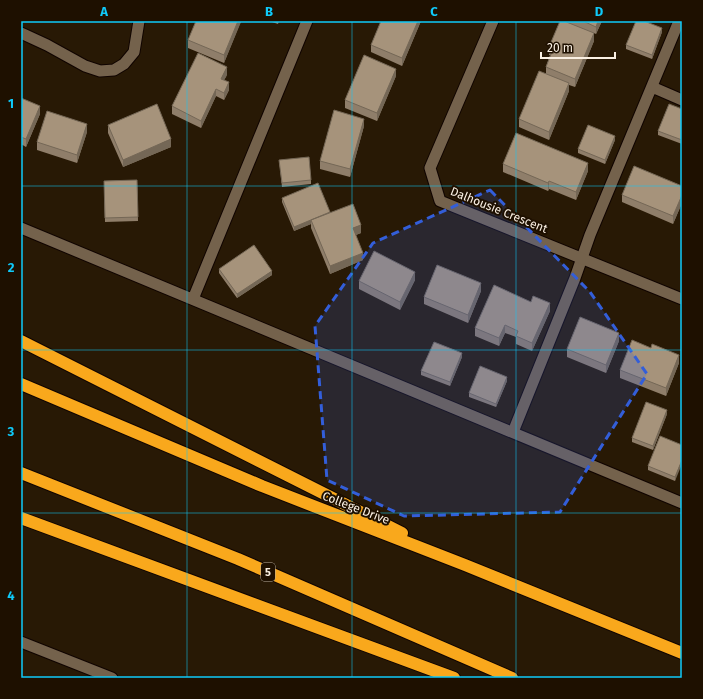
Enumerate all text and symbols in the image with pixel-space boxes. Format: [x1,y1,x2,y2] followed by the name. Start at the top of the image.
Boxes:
[99,4,108,19] text: A
[265,4,273,19] text: B
[430,4,438,19] text: C
[595,4,604,19] text: D
[541,34,615,60] scale bar
[547,41,573,55] text: 20 m
[8,96,14,111] text: 1
[448,184,550,236] street label: Dalhousie Crescent
[8,260,15,275] text: 2
[7,424,15,439] text: 3
[320,489,392,527] street label: College Drive
[261,563,275,581] road number: 5
[7,588,15,603] text: 4

